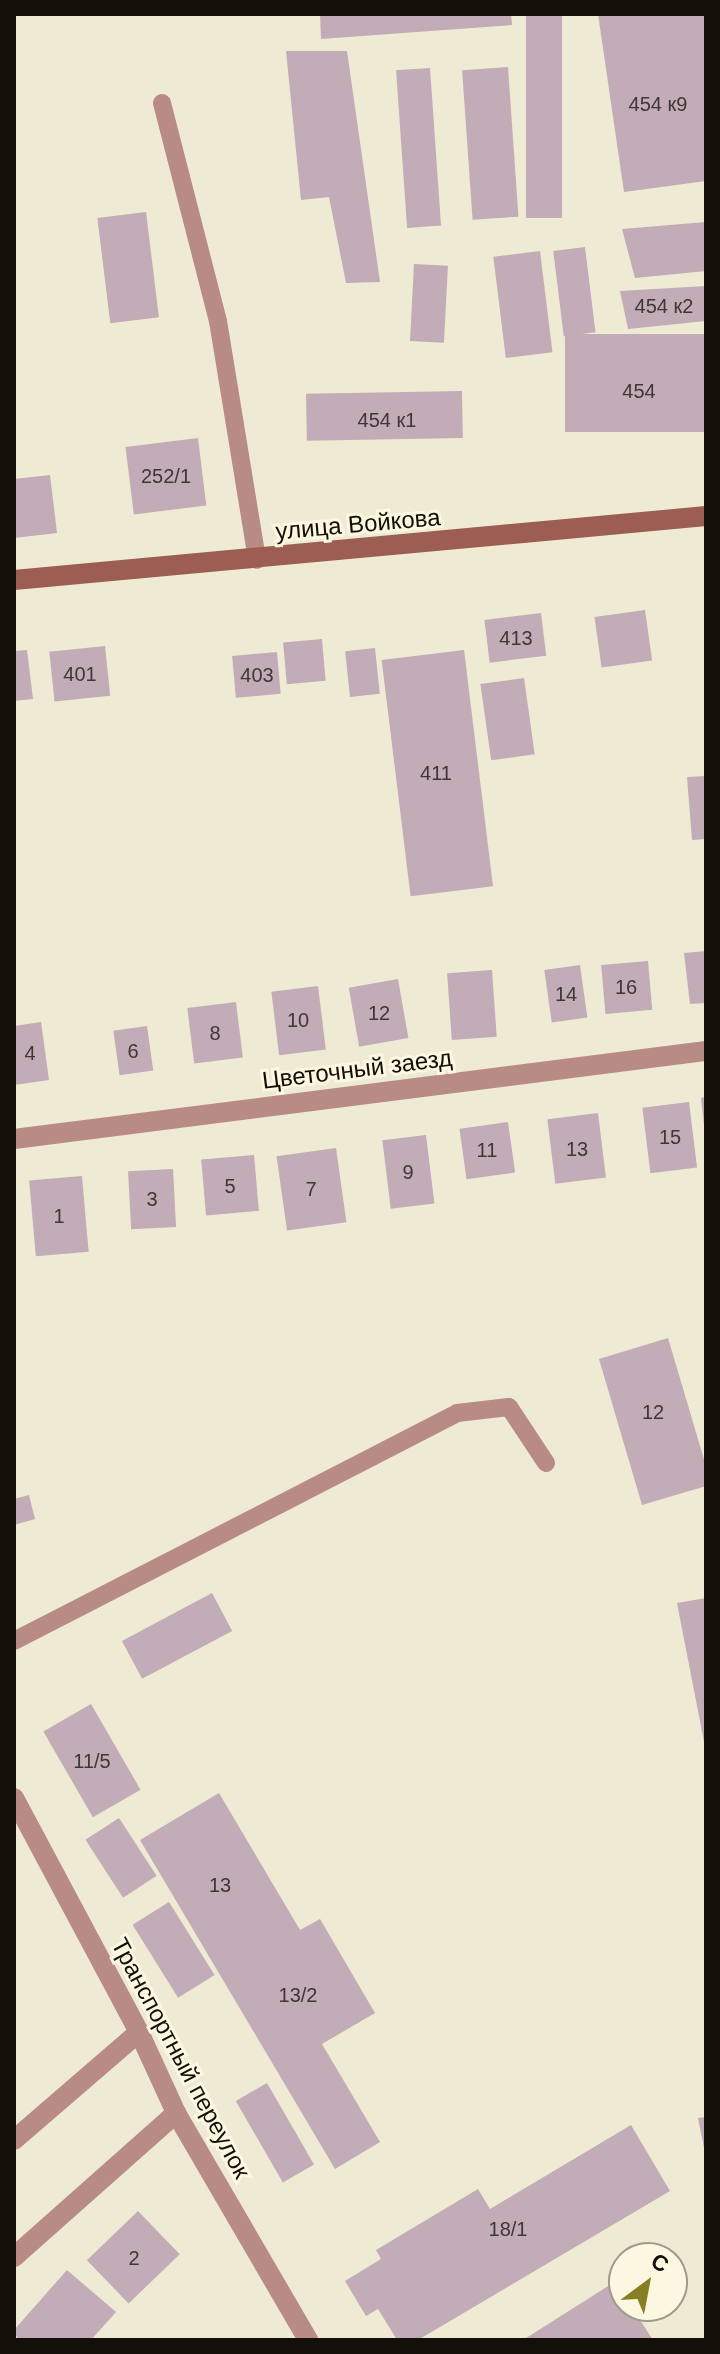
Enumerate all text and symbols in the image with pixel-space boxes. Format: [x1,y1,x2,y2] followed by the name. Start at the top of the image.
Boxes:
[629,92,687,116] house number: 454 к9
[635,294,693,318] house number: 454 к2
[622,379,656,403] house number: 454
[358,408,416,432] house number: 454 к1
[141,464,191,488] house number: 252/1
[274,502,442,546] street label: улица Войкова
[499,626,533,650] house number: 413
[63,662,97,686] house number: 401
[240,663,274,687] house number: 403
[420,761,452,785] house number: 411
[615,975,637,999] house number: 16
[555,982,577,1006] house number: 14
[368,1001,390,1025] house number: 12
[287,1008,309,1032] house number: 10
[209,1021,221,1045] house number: 8
[127,1039,139,1063] house number: 6
[24,1041,36,1065] house number: 4
[260,1043,454,1095] street label: Цветочный заезд
[659,1125,681,1149] house number: 15
[566,1137,588,1161] house number: 13
[477,1138,497,1162] house number: 11
[402,1160,414,1184] house number: 9
[224,1174,236,1198] house number: 5
[305,1177,317,1201] house number: 7
[146,1187,158,1211] house number: 3
[53,1204,65,1228] house number: 1
[642,1400,664,1424] house number: 12
[73,1749,111,1773] house number: 11/5
[209,1873,231,1897] house number: 13
[105,1933,257,2183] street label: Транспортный переулок
[279,1983,317,2007] house number: 13/2
[489,2217,527,2241] house number: 18/1
[608,2242,688,2322] north arrow
[128,2246,140,2270] house number: 2
[647,2248,673,2278] text: С

